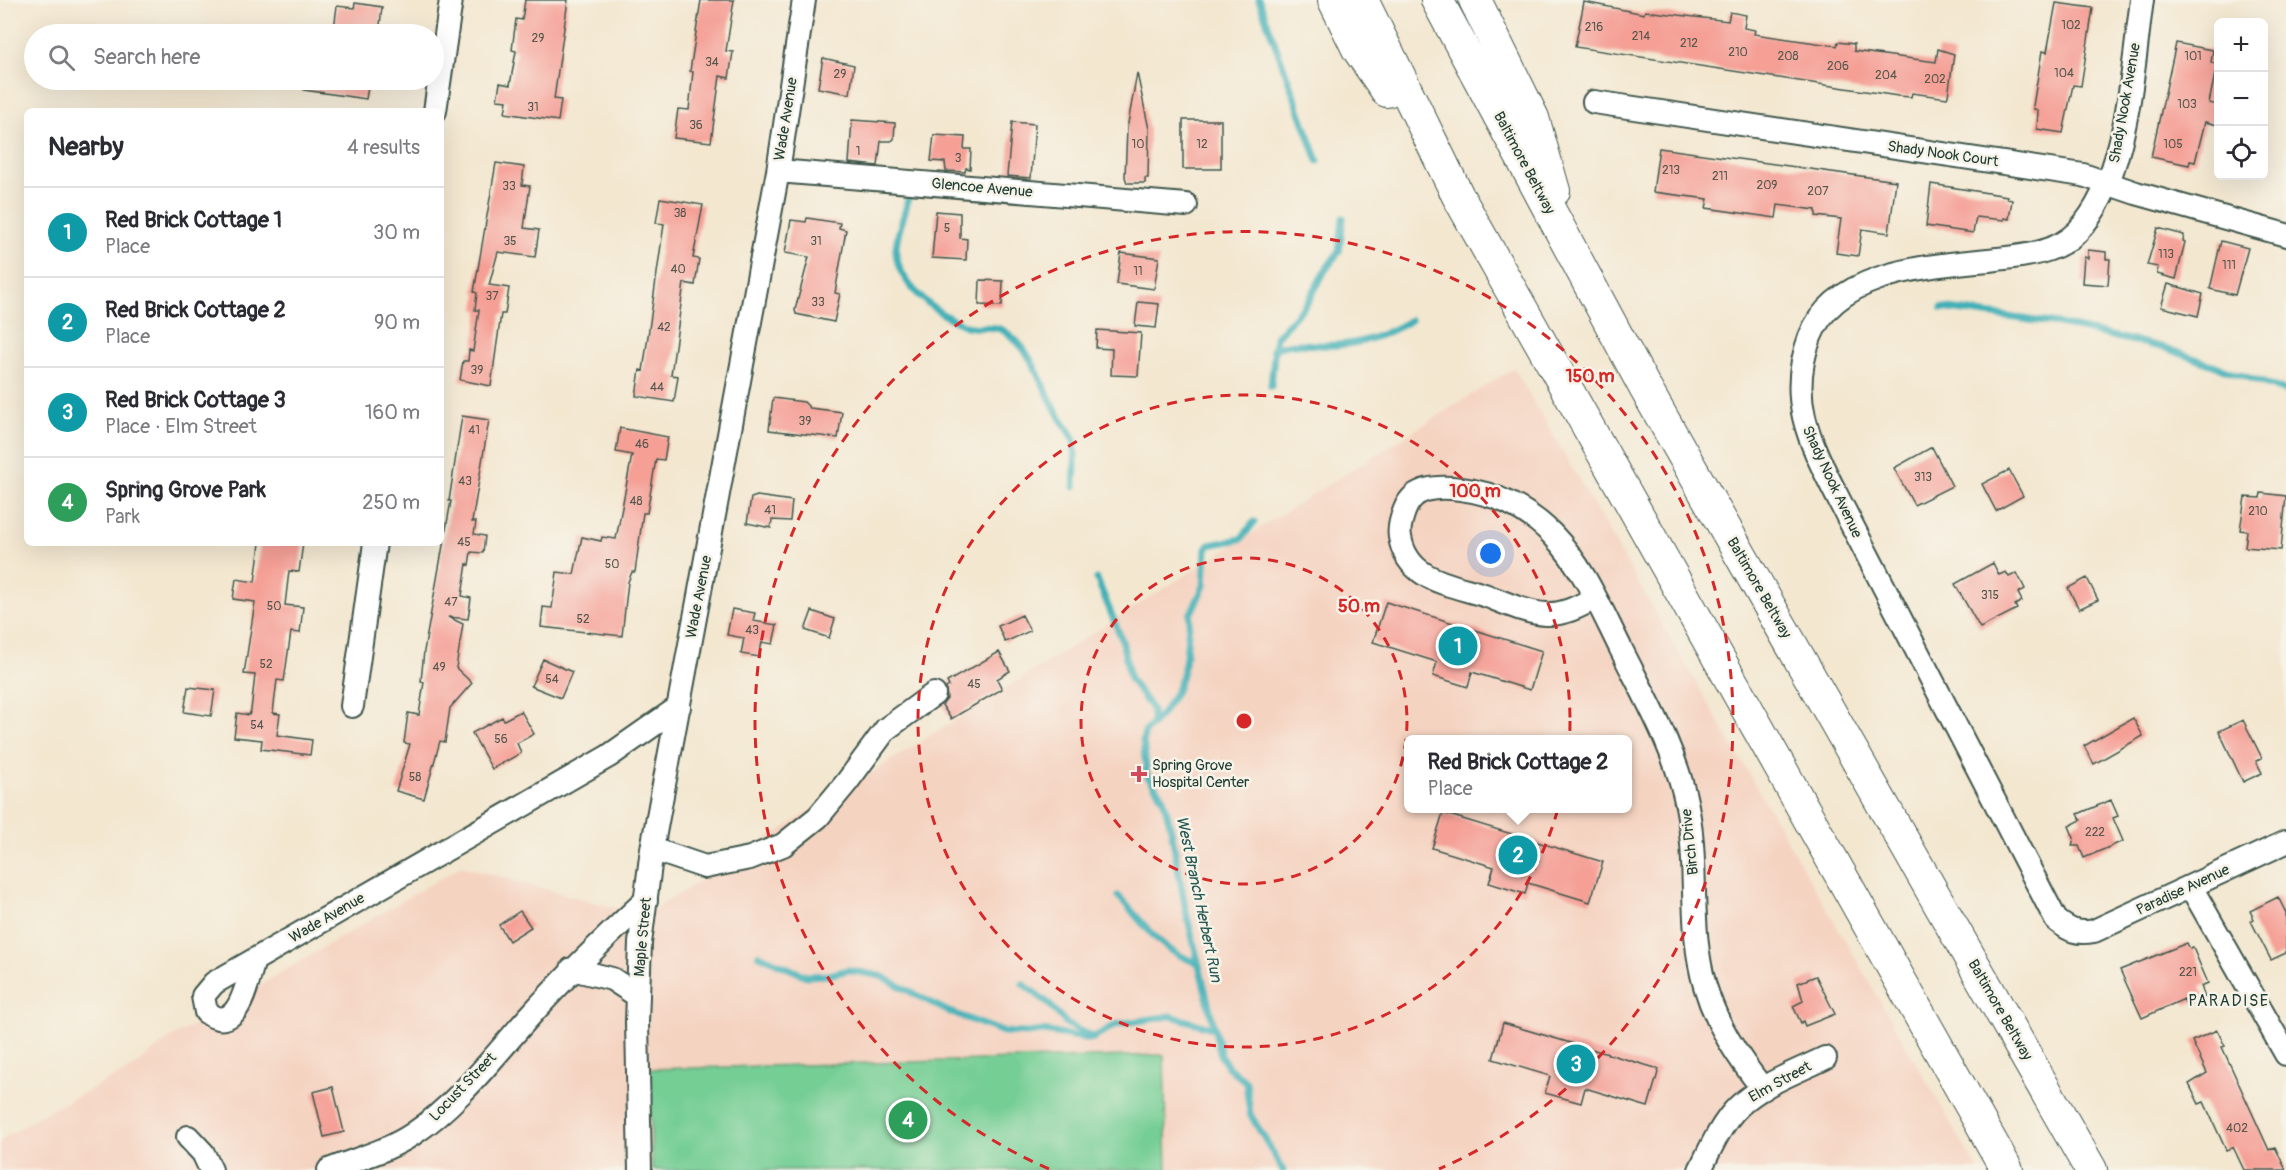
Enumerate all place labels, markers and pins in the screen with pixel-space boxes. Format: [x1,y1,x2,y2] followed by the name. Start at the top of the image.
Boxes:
[1438,624,1478,668] pin: 1
[1234,711,1254,731] centre of rings
[1152,756,1250,792] place label: Spring Grove Hospital Center
[1130,765,1148,783] marker: Spring Grove Hospital Center
[1498,832,1538,878] pin: 2
[1556,1042,1596,1086] pin: 3
[888,1098,928,1142] pin: 4

